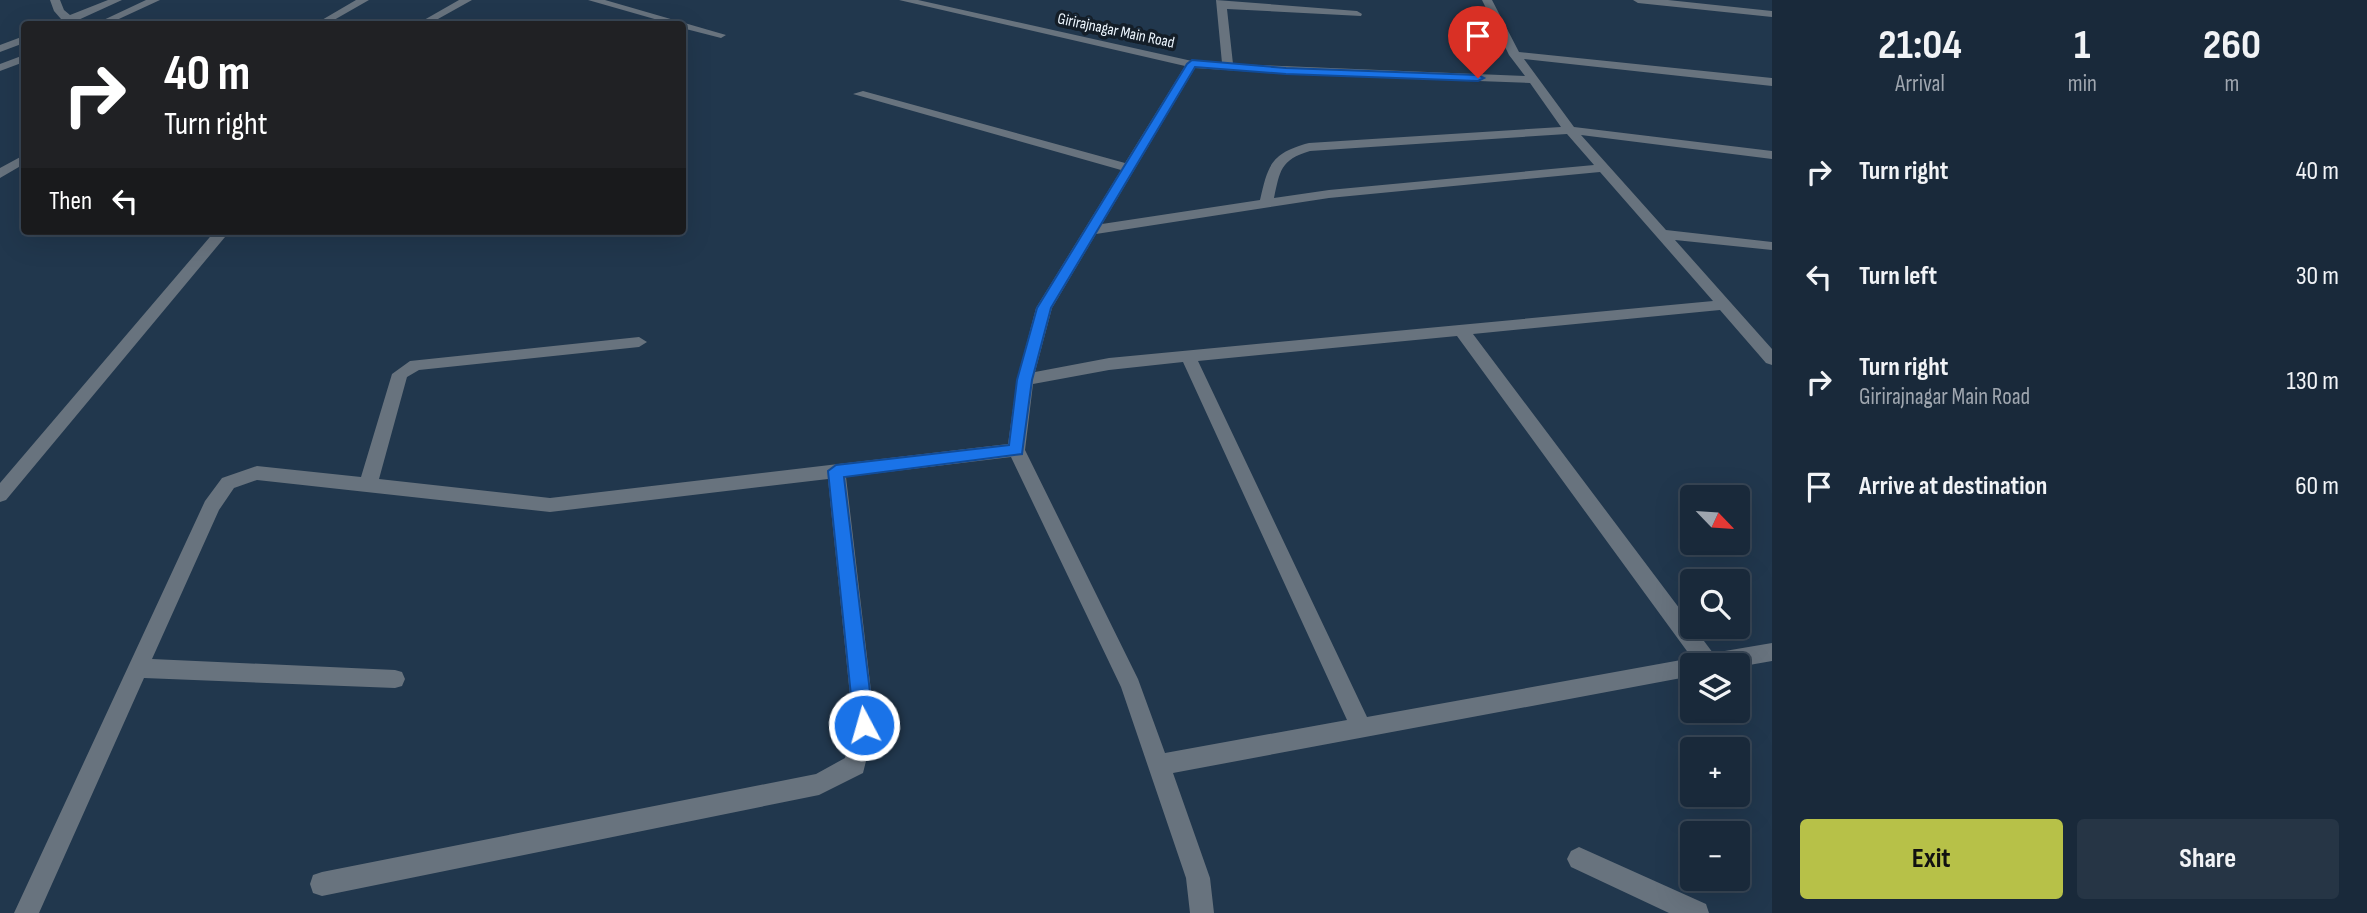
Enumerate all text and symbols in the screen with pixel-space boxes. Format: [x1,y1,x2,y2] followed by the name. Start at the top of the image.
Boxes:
[1448,6,1508,78] pin
[1056,9,1176,53] street label: Girirajnagar Main Road
[1459,17,1497,55] icon: arrive
[1878,20,1962,71] text: 21:04
[2074,20,2091,71] text: 1
[2203,20,2261,71] text: 260
[164,45,250,104] text: 40 m
[49,49,140,140] icon: right
[1895,70,1945,98] text: Arrival
[2068,70,2097,98] text: min
[2224,70,2239,98] text: m
[164,105,268,144] text: Turn right
[1800,153,1838,191] icon: right
[1859,156,1948,187] text: Turn right
[2296,156,2339,187] text: 40 m
[106,182,144,220] icon: left
[49,186,92,217] text: Then
[1800,258,1838,296] icon: left
[1859,261,1937,292] text: Turn left
[2296,261,2339,292] text: 30 m
[1859,352,1948,383] text: Turn right
[1800,363,1838,401] icon: right
[2287,366,2339,397] text: 130 m
[1859,383,2030,411] text: Girirajnagar Main Road
[1800,468,1838,506] icon: arrive
[1859,471,2047,502] text: Arrive at destination
[2295,471,2339,502] text: 60 m
[1680,485,1750,555] north arrow
[1680,485,1750,891] map controls
[1680,569,1750,639] button: search
[1680,653,1750,723] button: layers
[827,688,901,762] position arrow
[1680,737,1750,807] button: +
[1800,819,2063,899] button: Exit
[2077,819,2339,899] button: Share
[1680,821,1750,891] button: −

